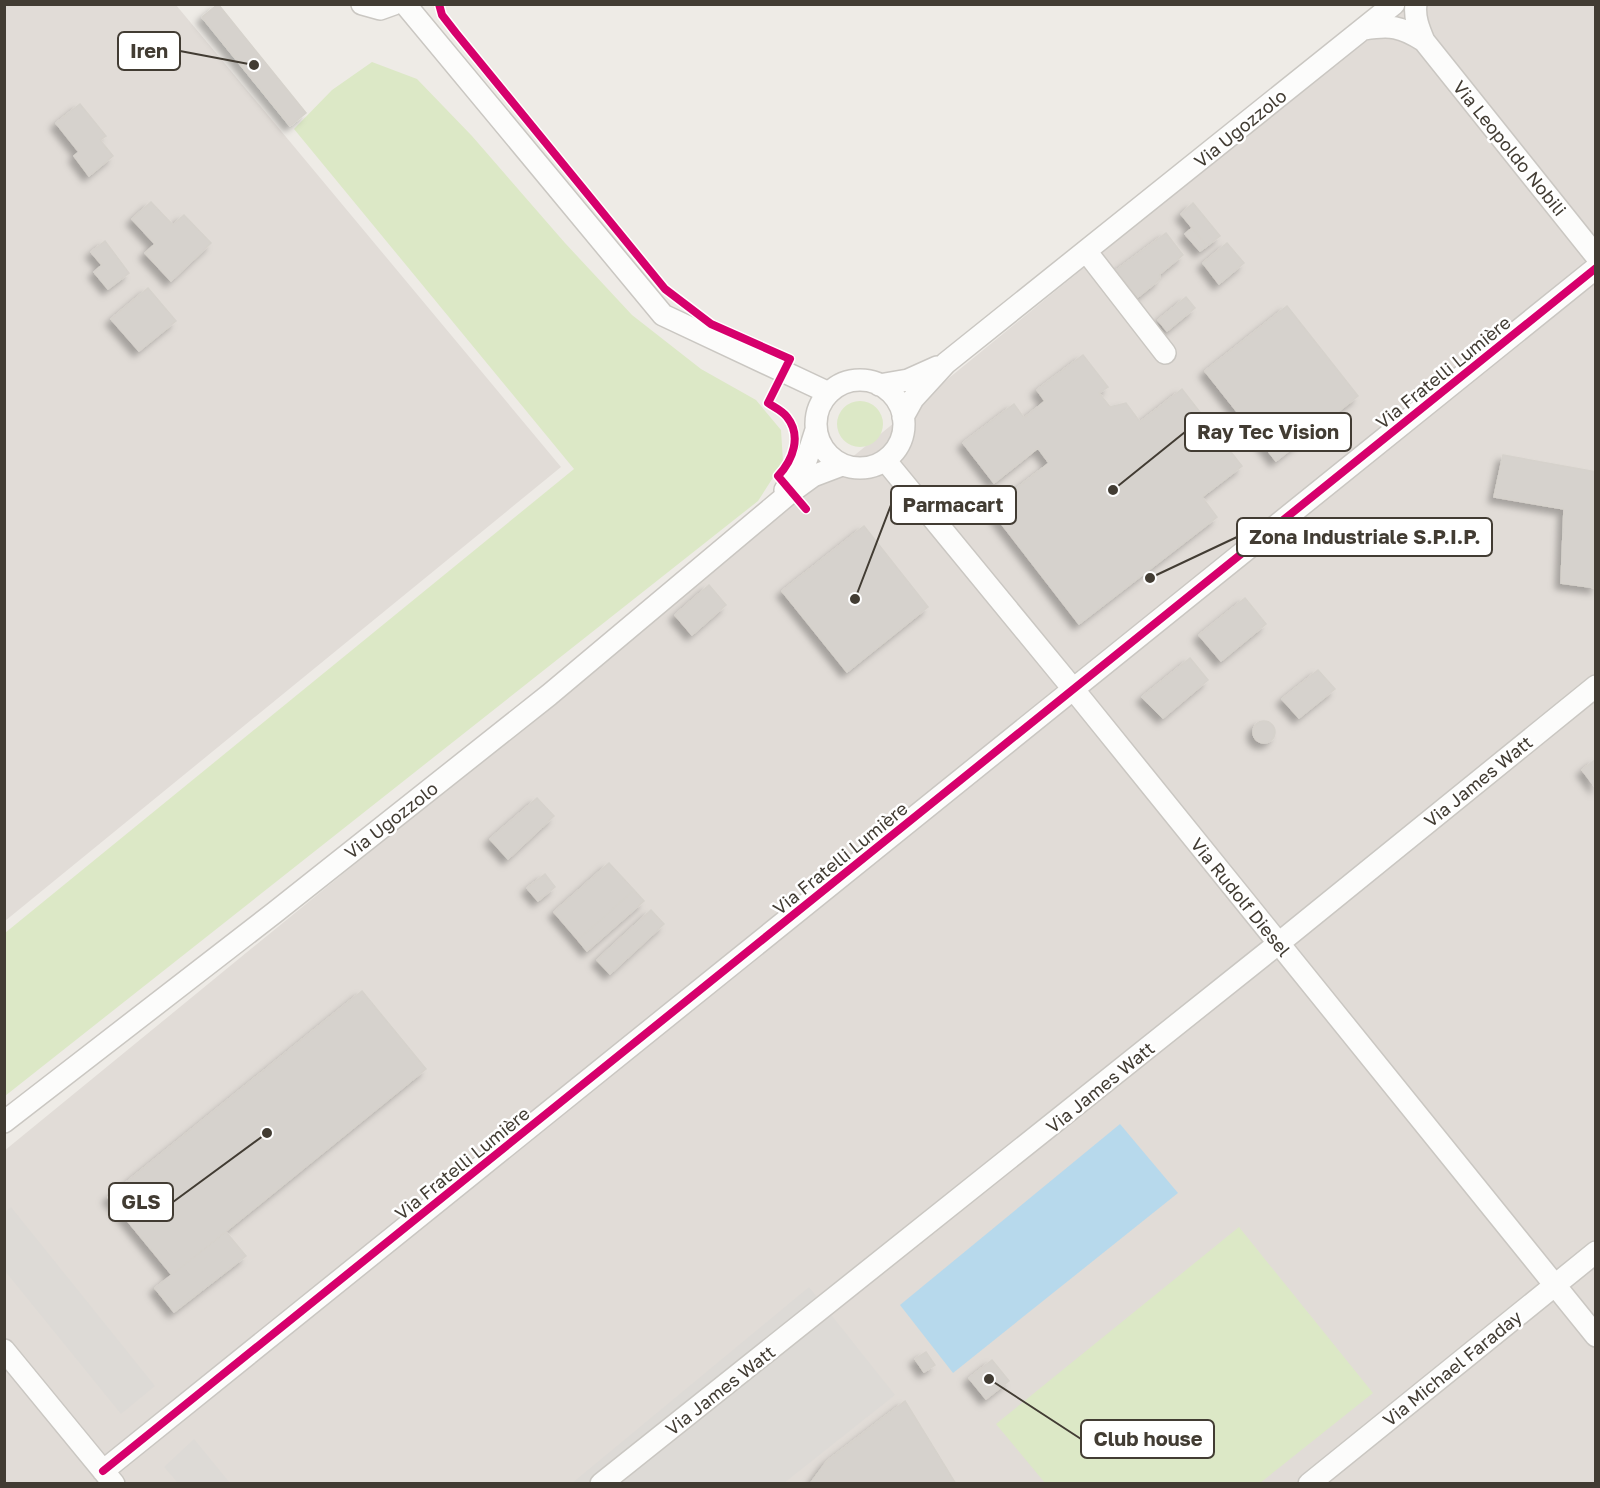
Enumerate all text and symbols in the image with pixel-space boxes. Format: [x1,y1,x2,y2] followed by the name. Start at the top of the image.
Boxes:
[118,32,180,70] callout: Iren
[130,38,168,62] text: Iren
[1449,76,1571,220] street label: Via Leopoldo Nobili
[1189,84,1291,172] street label: Via Ugozzolo
[1371,311,1515,433] street label: Via Fratelli Lumière
[1185,413,1351,451] callout: Ray Tec Vision
[1197,419,1339,443] text: Ray Tec Vision
[891,486,1016,524] callout: Parmacart
[903,492,1003,516] text: Parmacart
[1237,518,1492,556] callout: Zona Industriale S.P.I.P.
[1249,524,1481,548] text: Zona Industriale S.P.I.P.
[1419,731,1537,831] street label: Via James Watt
[340,777,442,863] street label: Via Ugozzolo
[768,797,912,919] street label: Via Fratelli Lumière
[1186,833,1296,961] street label: Via Rudolf Diesel
[1041,1037,1159,1137] street label: Via James Watt
[390,1102,534,1224] street label: Via Fratelli Lumière
[109,1183,173,1221] callout: GLS
[121,1189,161,1213] text: GLS
[1378,1305,1526,1431] street label: Via Michael Faraday
[661,1340,779,1440] street label: Via James Watt
[1081,1420,1214,1458] callout: Club house
[1093,1426,1203,1450] text: Club house

